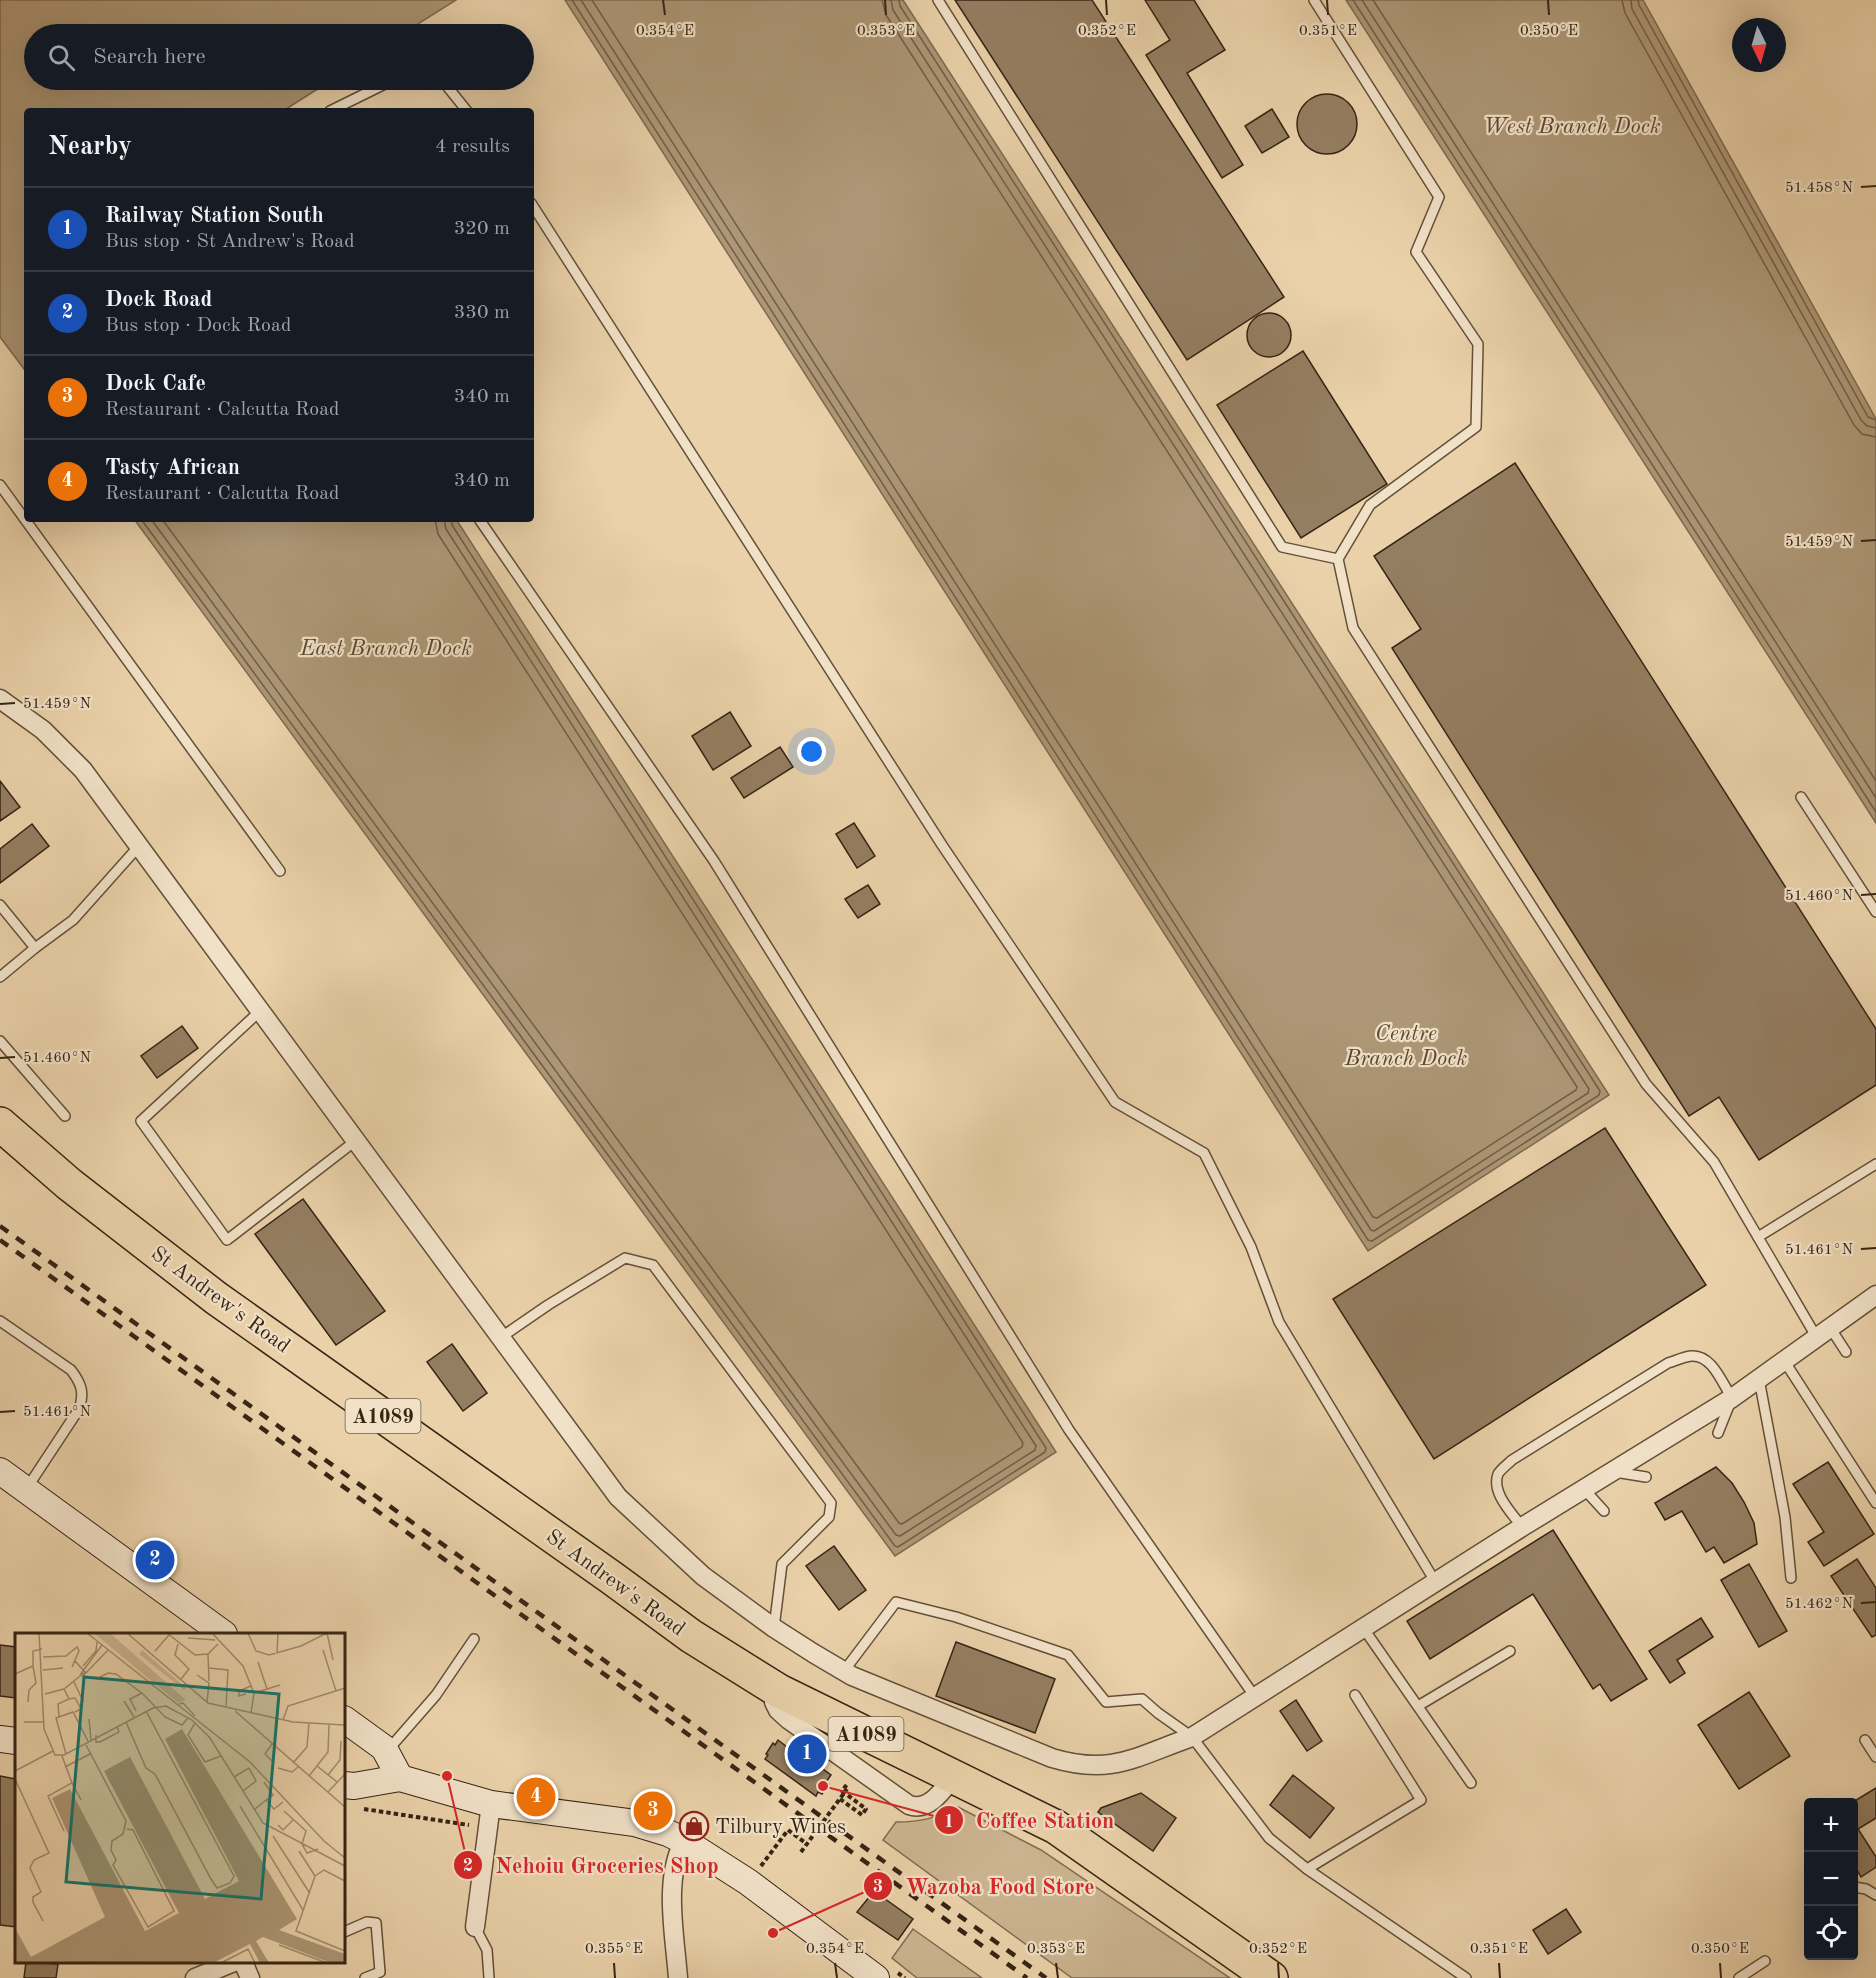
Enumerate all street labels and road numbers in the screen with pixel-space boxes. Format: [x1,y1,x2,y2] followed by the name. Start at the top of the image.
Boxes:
[147,1243,293,1358] street label: St Andrew's Road
[346,1399,421,1433] road number: A1089
[542,1526,688,1641] street label: St Andrew's Road
[828,1717,904,1751] road number: A1089

